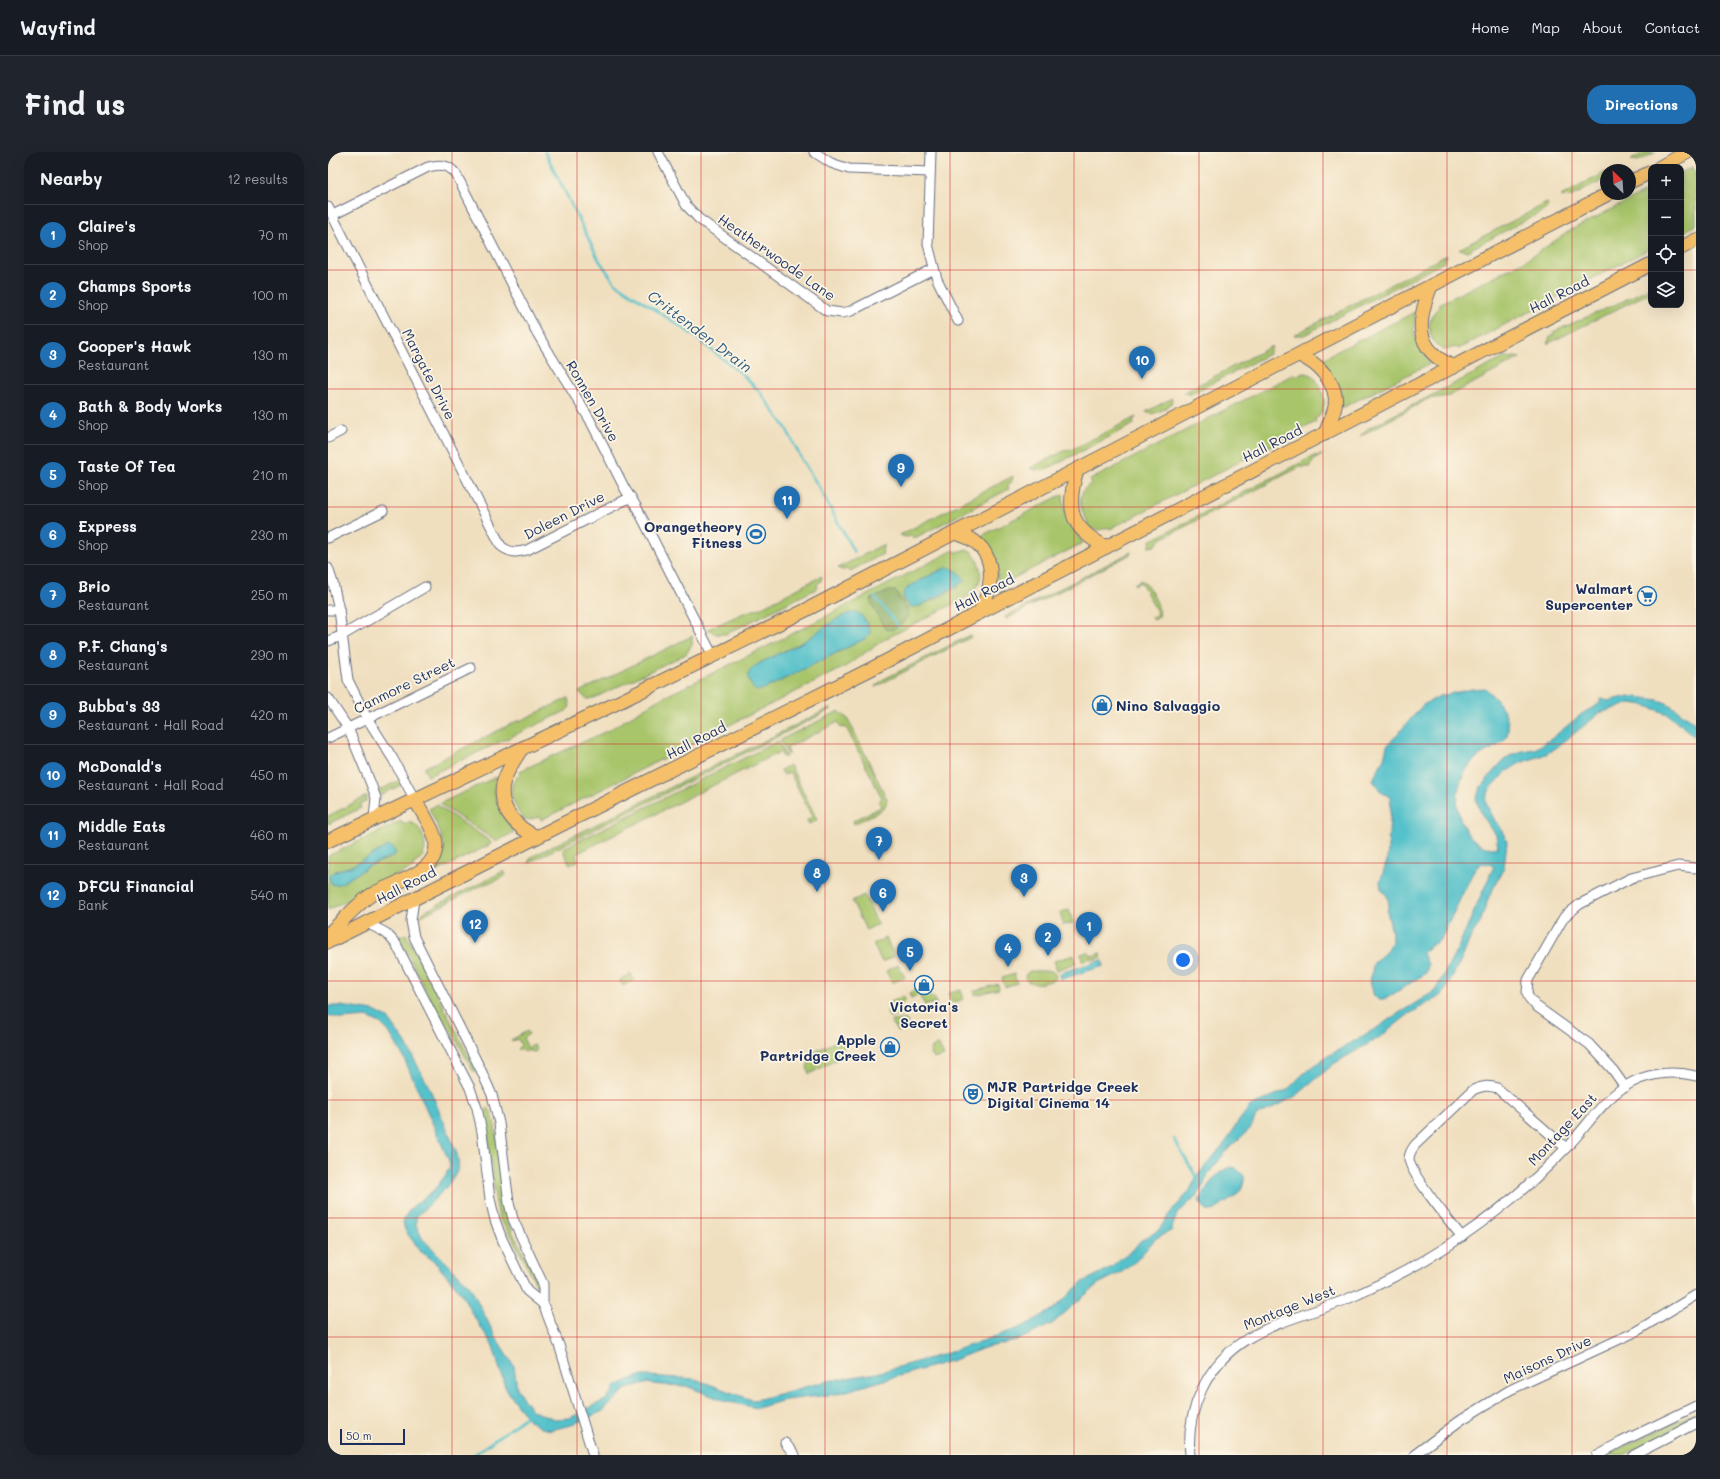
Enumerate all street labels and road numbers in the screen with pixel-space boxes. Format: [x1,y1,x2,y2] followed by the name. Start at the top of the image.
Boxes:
[715,209,839,305] street label: Heatherwoode Lane
[1526,271,1592,317] street label: Hall Road
[398,325,460,423] street label: Margate Drive
[562,357,624,445] street label: Ronnen Drive
[1239,420,1305,466] street label: Hall Road
[520,487,608,543] street label: Doleen Drive
[951,569,1017,615] street label: Hall Road
[350,652,458,718] street label: Canmore Street
[663,717,729,763] street label: Hall Road
[373,862,439,908] street label: Hall Road
[1523,1088,1601,1170] street label: Montage East
[1240,1280,1338,1334] street label: Montage West
[1500,1330,1594,1388] street label: Maisons Drive

